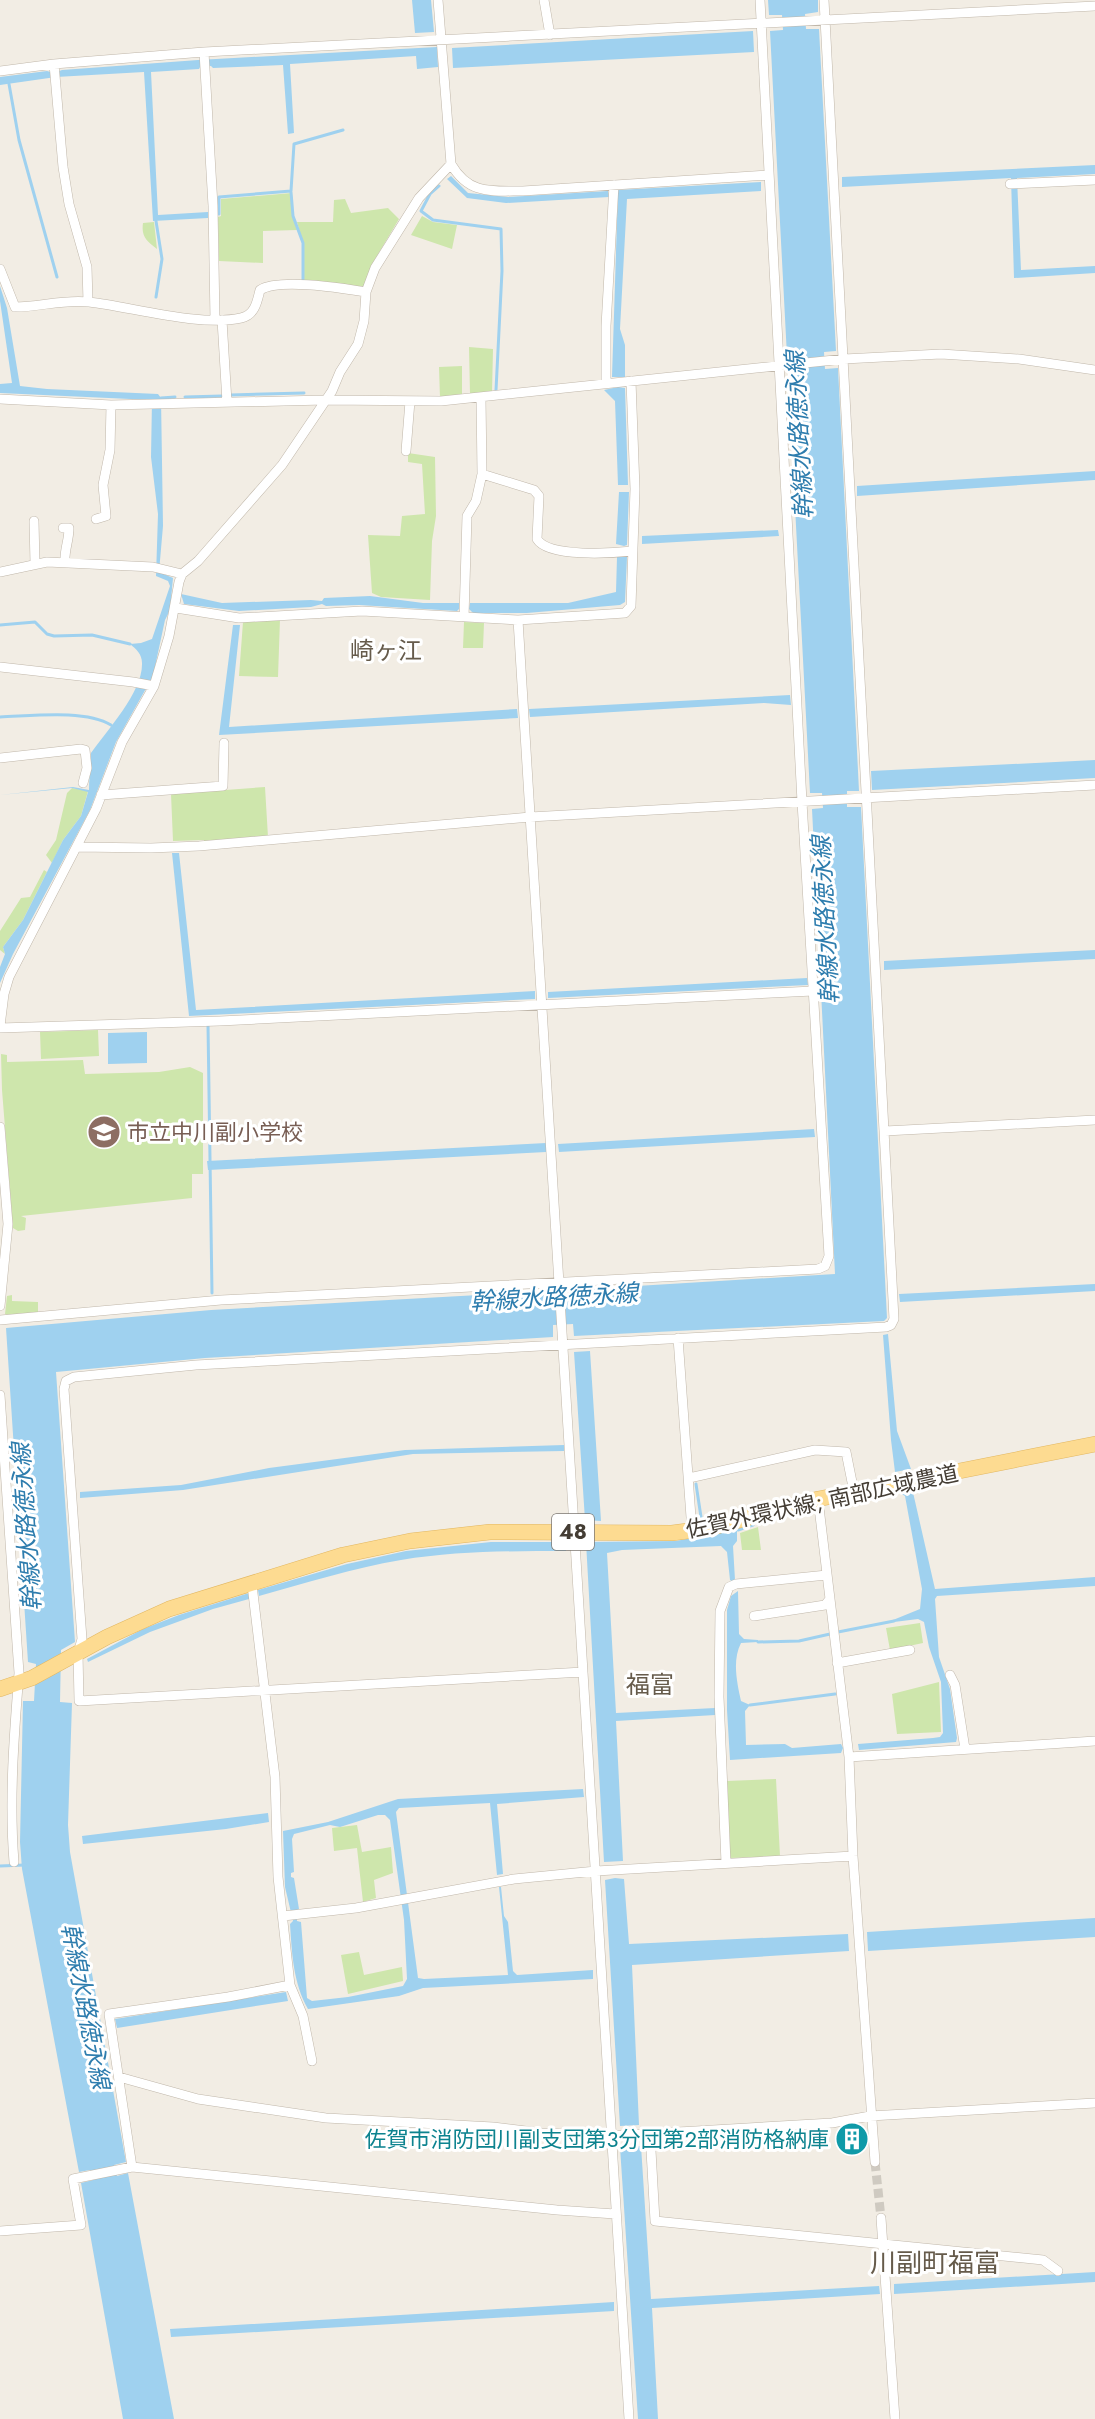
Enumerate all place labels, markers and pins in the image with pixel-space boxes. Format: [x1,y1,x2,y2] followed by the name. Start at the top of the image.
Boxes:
[86,1114,122,1150] school or university icon: 市立中川副小学校
[127,1116,303,1148] place label: 市立中川副小学校
[834,2121,870,2157] building icon: 佐賀市消防団川副支団第3分団第2部消防格納庫
[364,2123,829,2155] place label: 佐賀市消防団川副支団第3分団第2部消防格納庫

